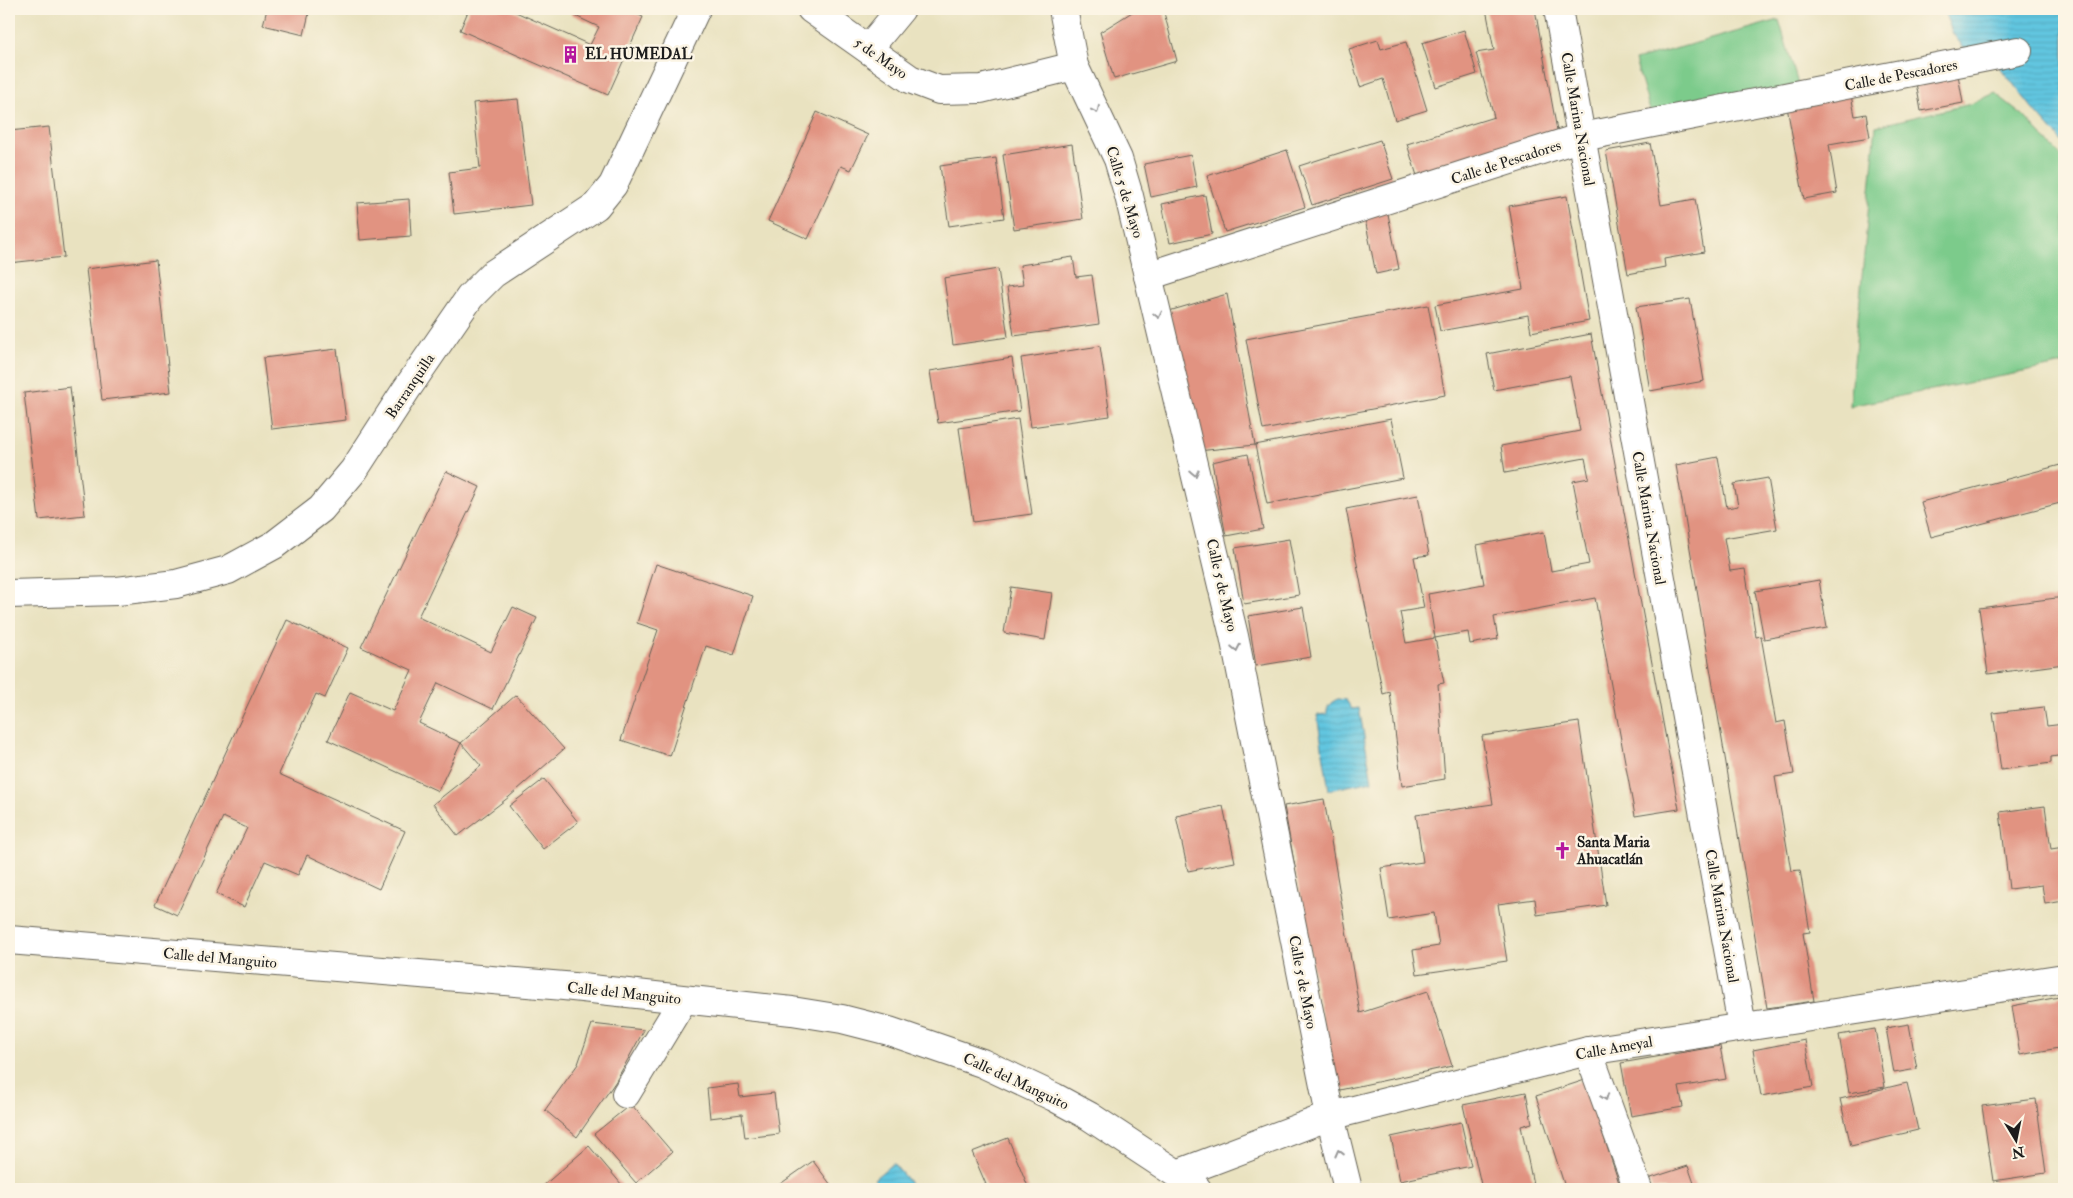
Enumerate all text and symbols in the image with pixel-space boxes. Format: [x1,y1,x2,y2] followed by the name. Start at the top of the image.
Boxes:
[850,33,911,84] street label: 5 de Mayo
[561,44,581,64] building icon: EL HUMEDAL
[585,45,693,64] place label: EL HUMEDAL
[1556,51,1599,188] street label: Calle Marina Nacional
[1843,55,1959,96] street label: Calle de Pescadores
[1089,105,1100,114] one-way arrow
[1449,136,1564,189] street label: Calle de Pescadores
[1102,144,1147,240] street label: Calle 5 de Mayo
[1152,310,1163,319] one-way arrow
[382,349,440,422] street label: Barranquilla
[1627,450,1670,587] street label: Calle Marina Nacional
[1189,469,1200,477] one-way arrow
[1202,537,1241,633] street label: Calle 5 de Mayo
[1231,644,1241,653] one-way arrow
[1576,833,1651,869] place label: Santa Maria Ahuacatlán
[1553,841,1573,861] church icon: Santa Maria Ahuacatlán
[1700,848,1743,985] street label: Calle Marina Nacional
[1284,934,1321,1030] street label: Calle 5 de Mayo
[162,944,278,973] street label: Calle del Manguito
[566,978,682,1009] street label: Calle del Manguito
[1574,1032,1654,1065] street label: Calle Ameyal
[960,1049,1072,1114] street label: Calle del Manguito
[1599,1092,1609,1101] one-way arrow
[1990,1116,2040,1166] north arrow
[2010,1143,2027,1162] text: N
[1334,1148,1345,1157] one-way arrow

